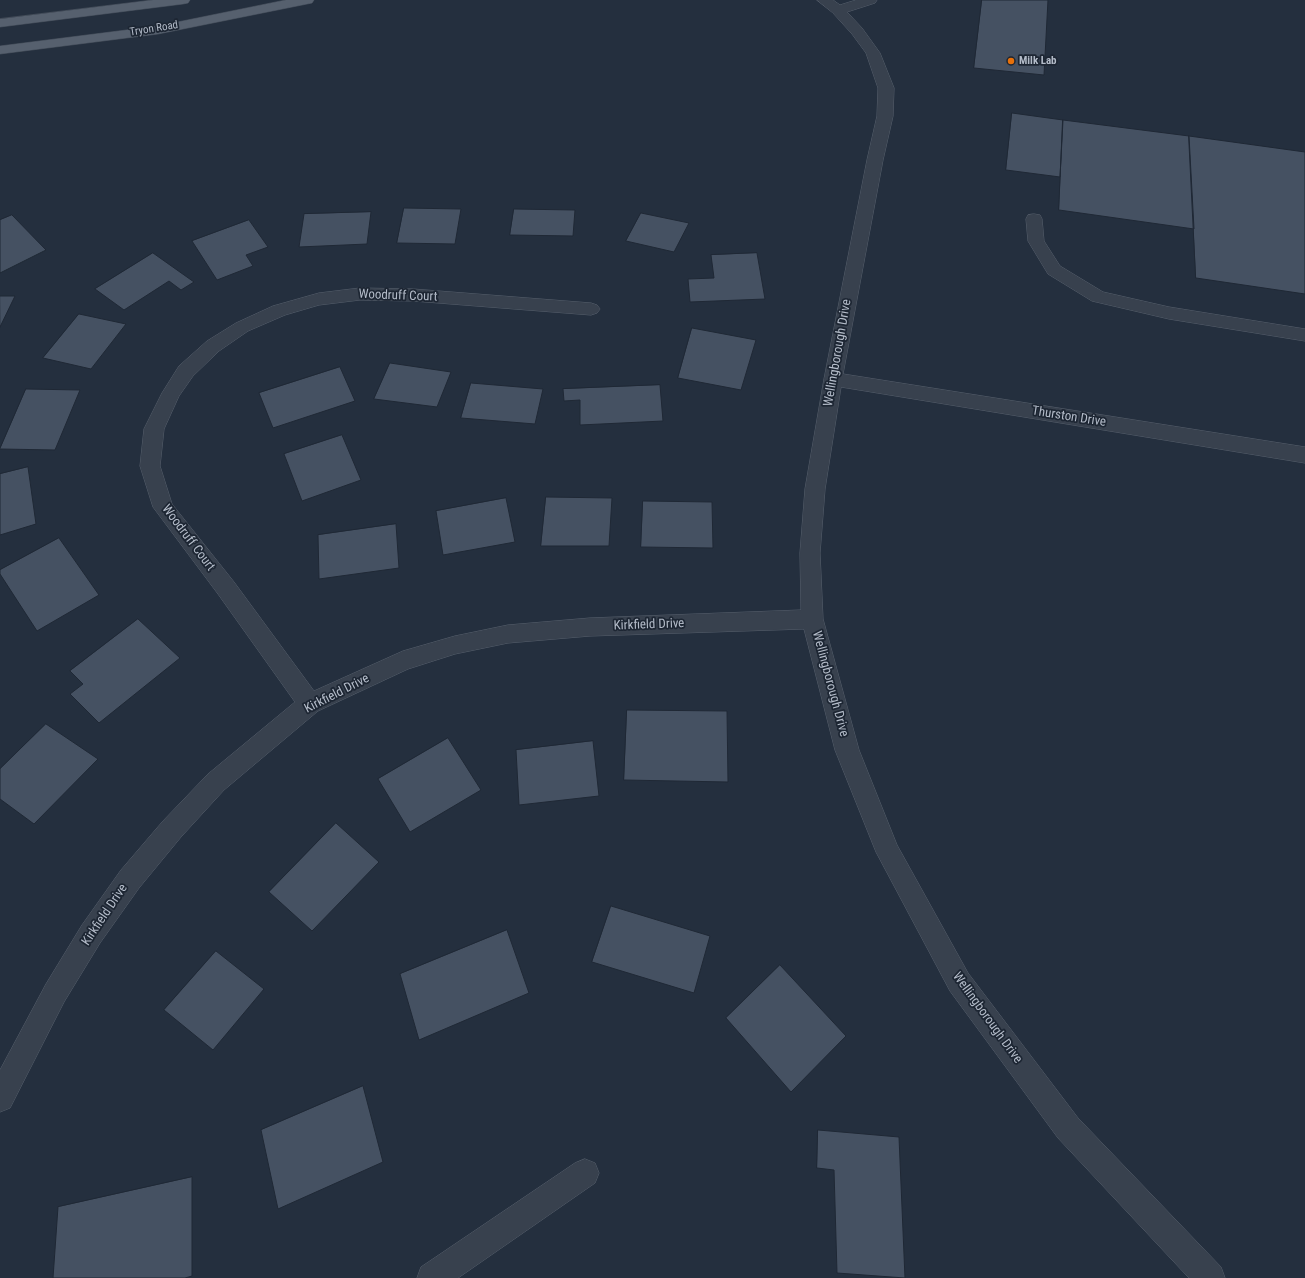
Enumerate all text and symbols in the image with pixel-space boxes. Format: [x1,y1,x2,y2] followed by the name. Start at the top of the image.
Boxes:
[129,19,179,39] street label: Tryon Road
[1019,54,1057,68] place label: Milk Lab
[1006,56,1016,66] marker: Milk Lab
[358,287,438,305] street label: Woodruff Court
[821,298,855,408] street label: Wellingborough Drive
[1031,403,1107,431] street label: Thurston Drive
[158,502,218,574] street label: Woodruff Court
[613,616,685,634] street label: Kirkfield Drive
[808,630,852,738] street label: Wellingborough Drive
[302,671,372,717] street label: Kirkfield Drive
[79,881,131,949] street label: Kirkfield Drive
[949,969,1025,1067] street label: Wellingborough Drive

